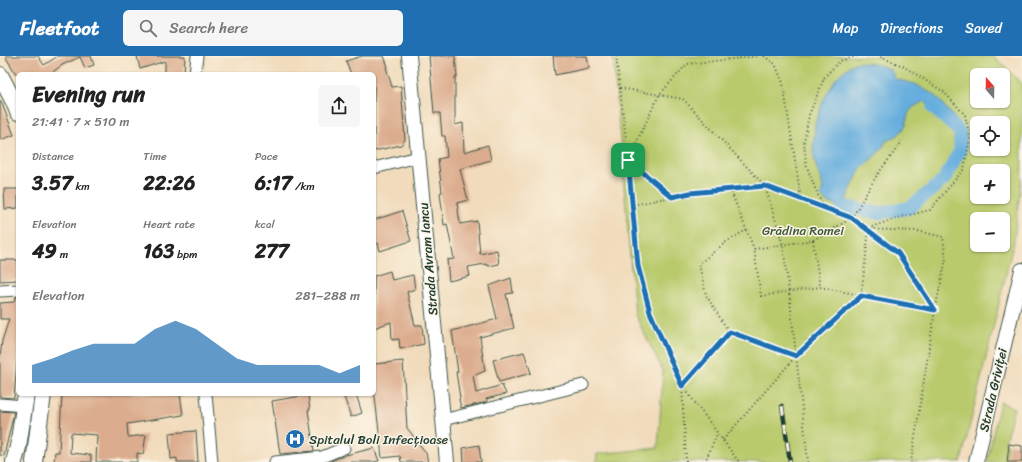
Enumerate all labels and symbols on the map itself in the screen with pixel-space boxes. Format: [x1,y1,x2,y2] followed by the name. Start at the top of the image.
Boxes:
[970,68,1010,108] north arrow
[611,143,645,177] pin
[412,202,444,316] street label: Strada Avram Iancu
[762,219,844,242] park label: Grădina Romei
[972,346,1014,434] street label: Strada Griviței
[284,428,306,450] hospital icon: Spitalul Boli Infecțioase
[309,428,449,451] place label: Spitalul Boli Infecțioase

